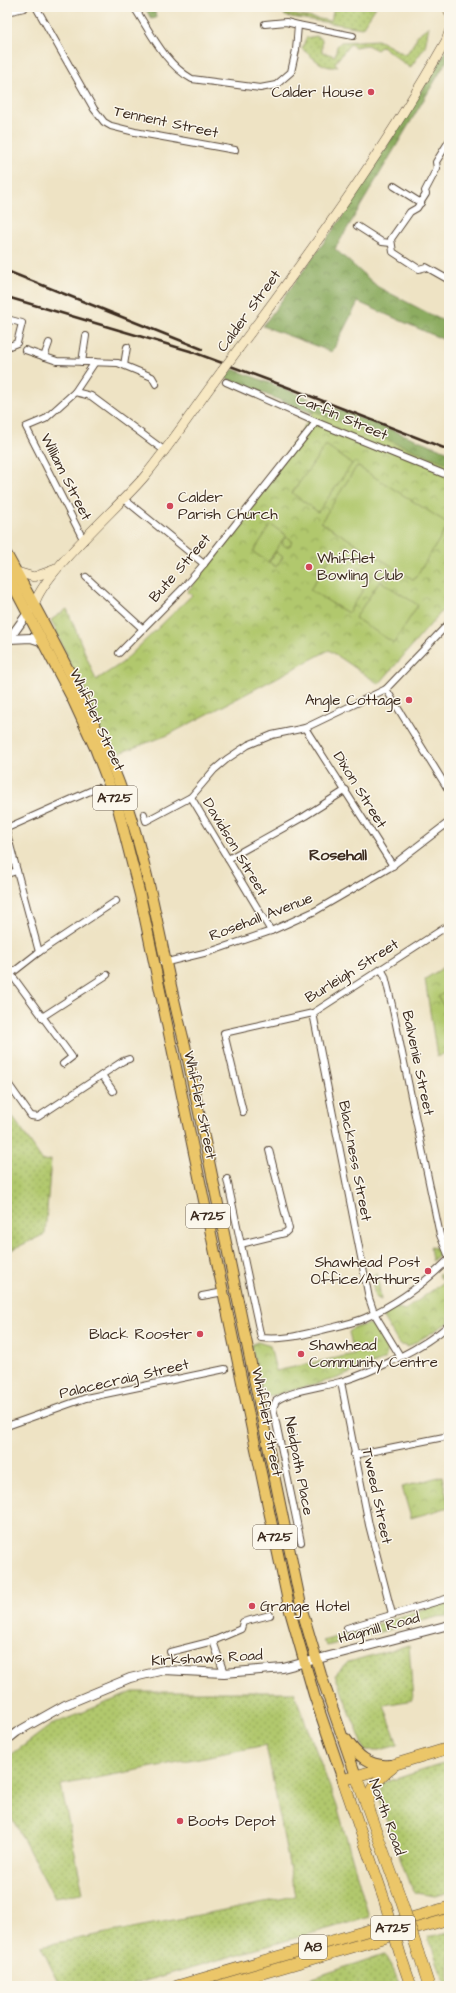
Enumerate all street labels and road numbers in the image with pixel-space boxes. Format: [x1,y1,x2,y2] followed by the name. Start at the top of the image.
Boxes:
[112,101,220,143] street label: Tennent Street
[212,266,286,356] street label: Calder Street
[293,388,391,446] street label: Carfin Street
[35,430,97,524] street label: William Street
[144,529,216,607] street label: Bute Street
[64,666,130,774] street label: Whifflet Street
[328,747,392,833] street label: Dixon Street
[93,786,137,810] road number: A725
[197,794,273,900] street label: Davidson Street
[206,888,316,946] street label: Rosehall Avenue
[301,934,403,1009] street label: Burleigh Street
[397,1009,439,1117] street label: Balvenie Street
[178,1049,222,1161] street label: Whifflet Street
[333,1099,377,1223] street label: Blackness Street
[186,1204,230,1228] road number: A725
[57,1354,191,1405] street label: Palacecraig Street
[246,1366,288,1478] street label: Whifflet Street
[279,1415,319,1517] street label: Neidpath Place
[357,1446,397,1546] street label: Tweed Street
[253,1525,297,1549] road number: A725
[336,1607,423,1650] street label: Hagmill Road
[151,1645,264,1671] street label: Kirkshaws Road
[363,1776,411,1858] street label: North Road
[371,1916,415,1940] road number: A725
[299,1935,327,1959] road number: A8

